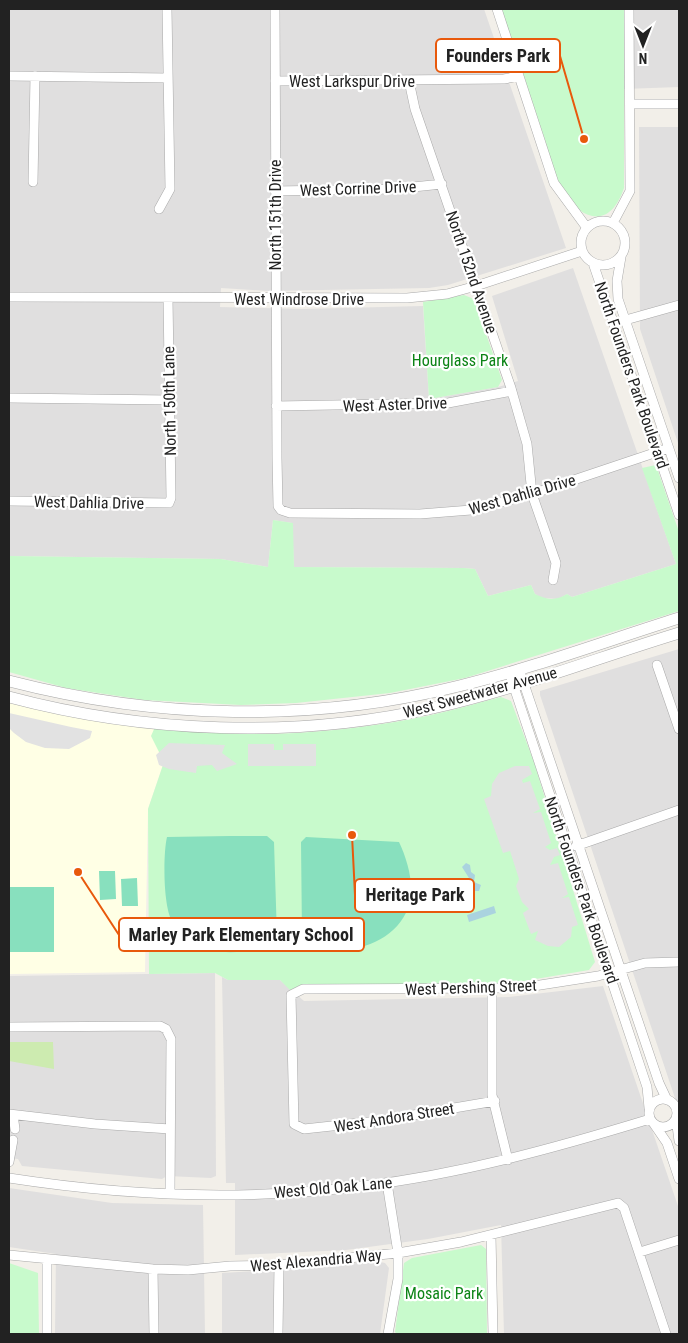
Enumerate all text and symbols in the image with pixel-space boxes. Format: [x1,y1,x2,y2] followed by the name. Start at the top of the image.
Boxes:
[618,20,668,70] north arrow
[436,39,560,72] callout: Founders Park
[446,45,550,66] text: Founders Park
[639,50,647,66] text: N
[289,72,415,91] street label: West Larkspur Drive
[266,159,285,271] street label: North 151th Drive
[299,177,417,200] street label: West Corrine Drive
[442,208,501,336] street label: North 152nd Avenue
[591,279,672,471] street label: North Founders Park Boulevard
[234,290,364,309] street label: West Windrose Drive
[159,346,180,456] street label: North 150th Lane
[412,351,509,370] park label: Hourglass Park
[343,393,448,416] street label: West Aster Drive
[467,470,578,519] street label: West Dahlia Drive
[34,492,144,513] street label: West Dahlia Drive
[401,663,559,722] street label: West Sweetwater Avenue
[541,794,622,986] street label: North Founders Park Boulevard
[355,879,474,912] callout: Heritage Park
[365,884,465,905] text: Heritage Park
[119,918,364,951] callout: Marley Park Elementary School
[129,924,354,945] text: Marley Park Elementary School
[405,976,537,999] street label: West Pershing Street
[333,1099,456,1136] street label: West Andora Street
[273,1173,393,1202] street label: West Old Oak Lane
[249,1245,383,1276] street label: West Alexandria Way
[405,1284,484,1303] park label: Mosaic Park

